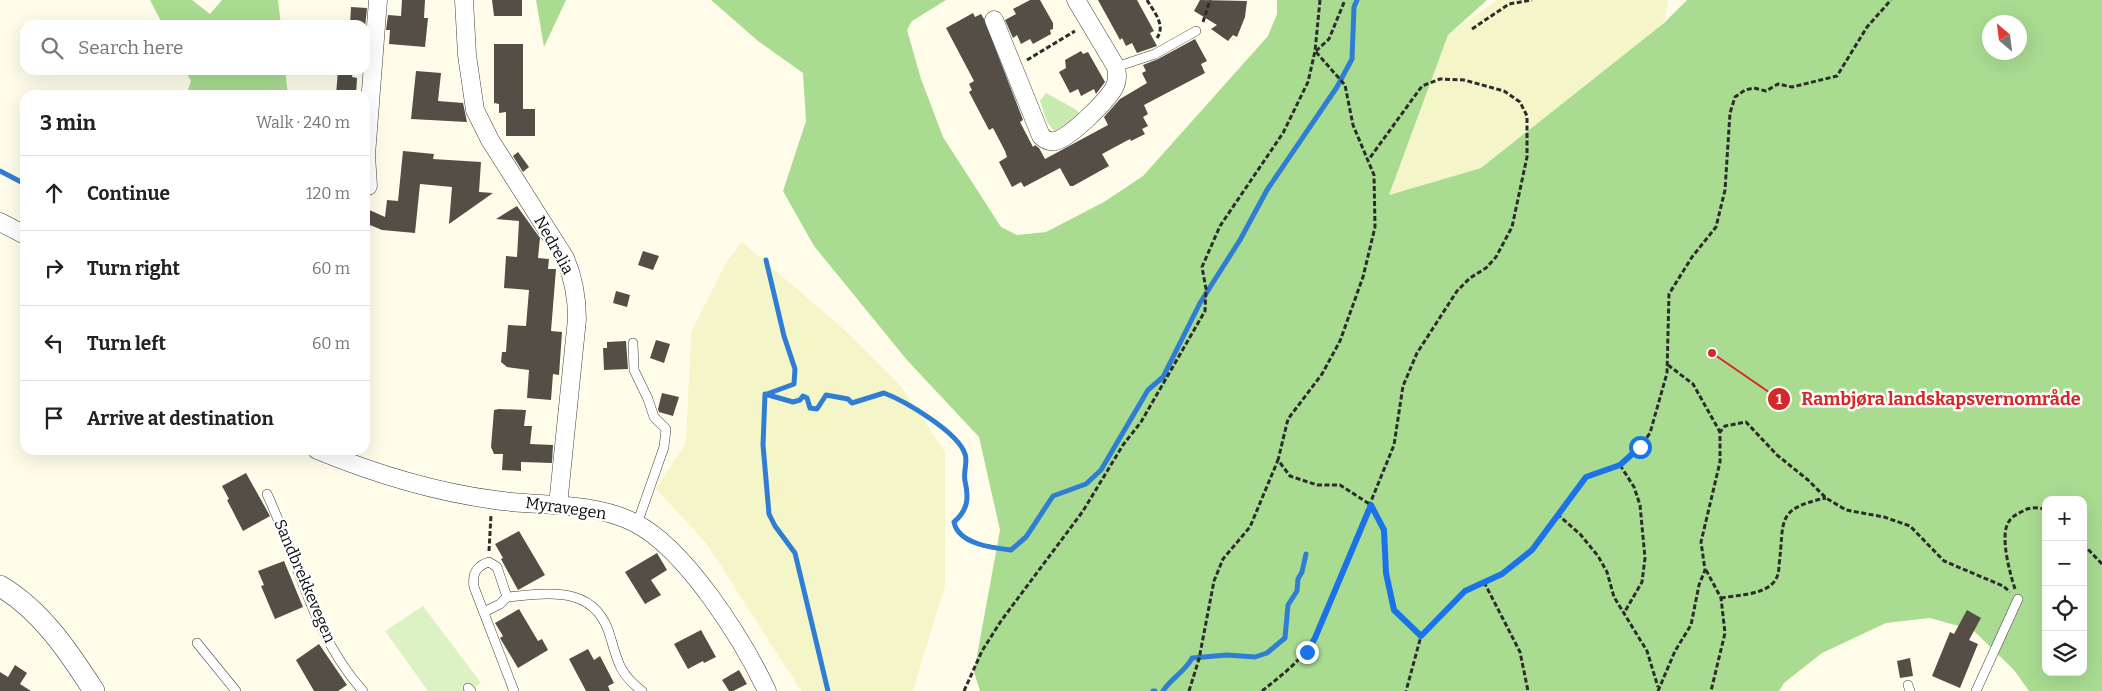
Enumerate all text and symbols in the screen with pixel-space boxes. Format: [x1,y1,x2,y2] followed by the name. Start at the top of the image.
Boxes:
[1982,15,2027,60] north arrow
[20,20,370,75] search box
[38,34,66,62] icon: search
[78,36,183,59] text: Search here
[40,110,96,136] text: 3 min
[256,113,350,132] text: Walk · 240 m
[40,179,68,207] icon: ahead
[87,182,170,205] text: Continue
[306,184,350,203] text: 120 m
[530,212,578,278] street label: Nedrelia
[40,254,68,282] icon: right
[87,257,180,280] text: Turn right
[312,259,350,278] text: 60 m
[40,329,68,357] icon: left
[87,332,166,355] text: Turn left
[312,334,350,353] text: 60 m
[1767,382,2091,415] callout: Rambjøra landskapsvernområde
[1801,388,2081,410] text: Rambjøra landskapsvernområde
[1776,390,1783,408] text: 1
[40,404,68,432] icon: arrive
[87,407,274,430] text: Arrive at destination
[1629,436,1652,459] route start
[524,493,608,523] street label: Myravegen
[2042,496,2087,676] map controls
[2042,496,2087,541] button: +
[270,516,340,646] street label: Sandbrekkevegen
[2042,541,2087,586] button: −
[2042,586,2087,631] button: locate
[2042,631,2087,676] button: layers
[1296,641,1319,664] route end

